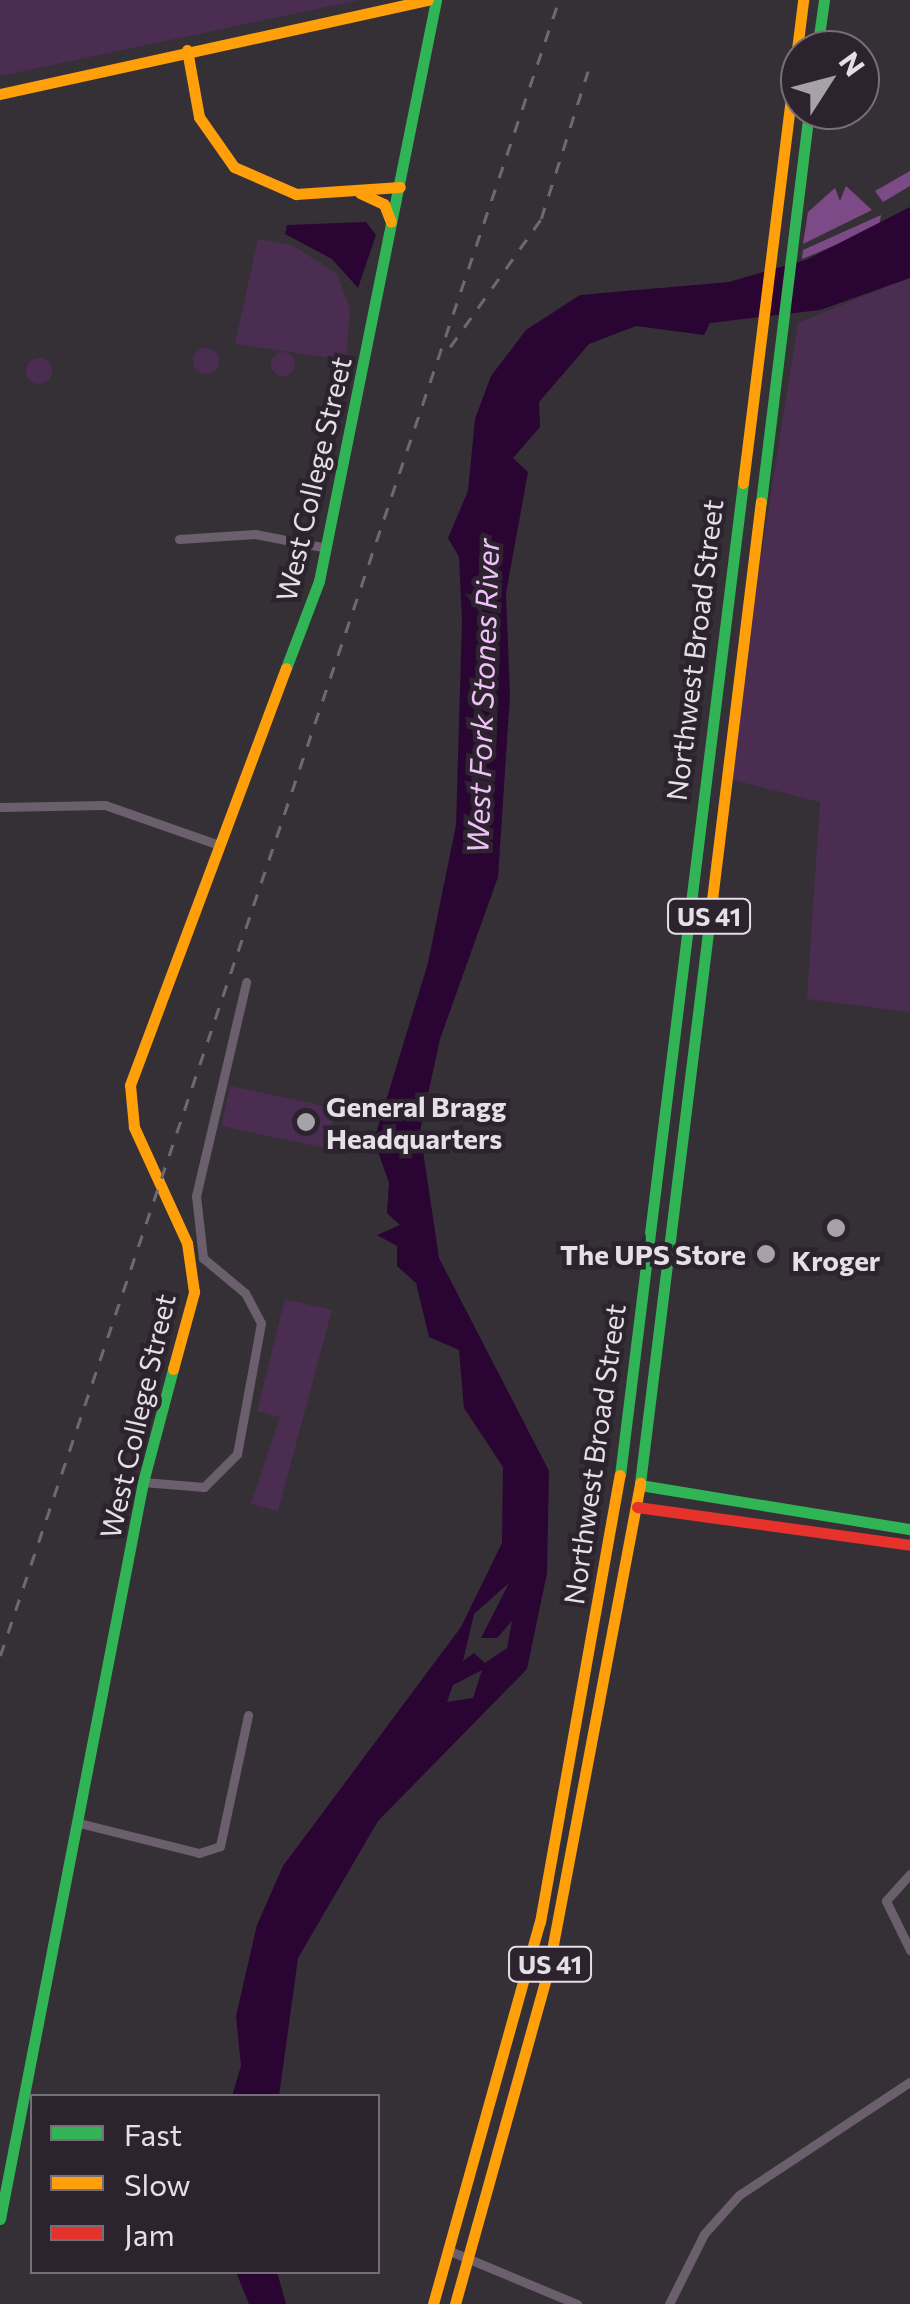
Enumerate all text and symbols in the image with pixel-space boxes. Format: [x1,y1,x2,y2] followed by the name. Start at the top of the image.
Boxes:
[780,30,880,130] north arrow
[833,45,873,82] text: N
[269,353,357,605] street label: West College Street
[659,497,729,803] street label: Northwest Broad Street
[459,538,505,854] water label: West Fork Stones River
[666,896,752,936] road number: US 41
[326,1089,506,1155] place label: General Bragg Headquarters
[295,1111,317,1133] marker: General Bragg Headquarters
[825,1217,847,1239] marker: Kroger
[560,1237,746,1271] place label: The UPS Store
[755,1243,777,1265] marker: The UPS Store
[792,1243,880,1277] place label: Kroger
[93,1290,181,1542] street label: West College Street
[556,1302,632,1606] street label: Northwest Broad Street
[508,1944,592,1984] road number: US 41
[30,2094,380,2274] legend
[124,2115,182,2152] text: Fast
[124,2165,191,2202] text: Slow
[124,2215,175,2252] text: Jam

